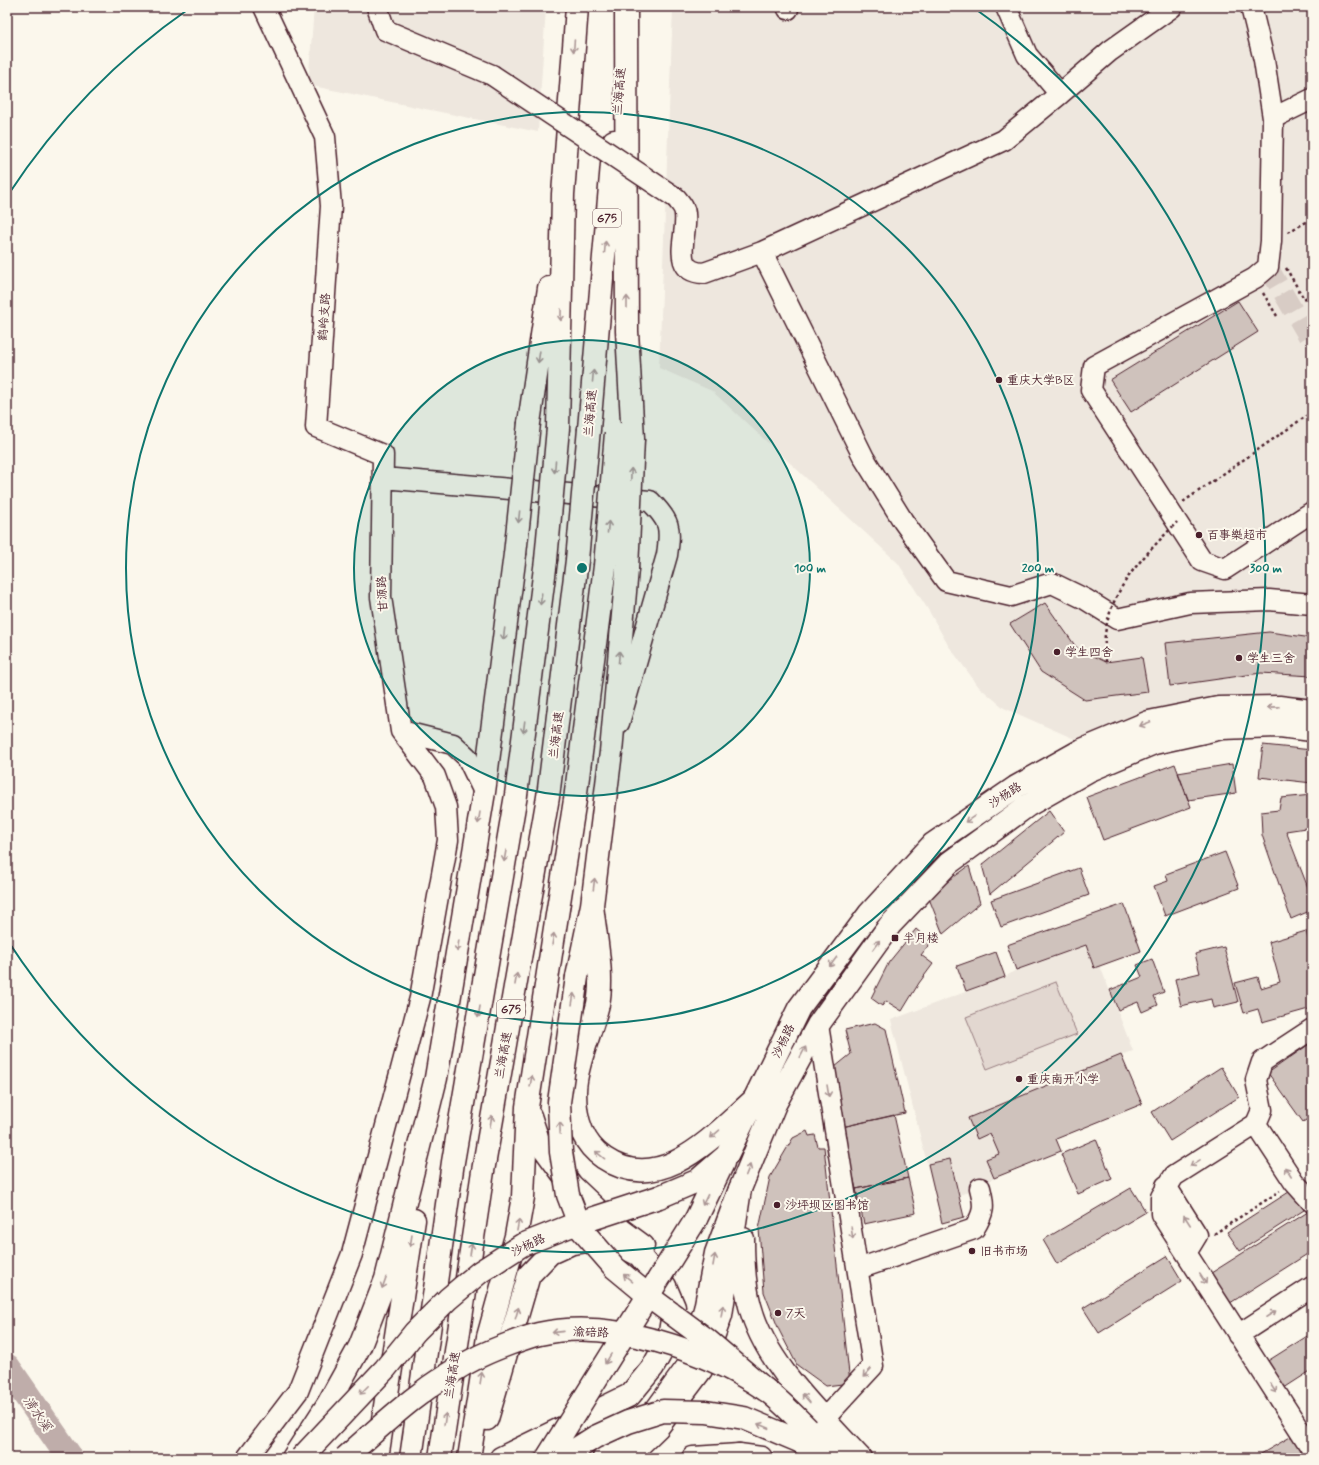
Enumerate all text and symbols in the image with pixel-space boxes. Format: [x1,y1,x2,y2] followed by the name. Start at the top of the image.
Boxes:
[571,39,578,52] one-way arrow
[610,66,630,116] street label: 兰海高速
[593,209,621,227] road number: G75
[601,241,608,254] one-way arrow
[315,293,335,342] street label: 鹤岭支路
[623,296,631,309] one-way arrow
[557,308,564,321] one-way arrow
[535,350,543,363] one-way arrow
[590,370,597,383] one-way arrow
[1007,373,1075,389] place label: 重庆大学B区
[994,375,1004,385] marker: 重庆大学B区
[581,388,601,438] street label: 兰海高速
[551,460,558,473] one-way arrow
[628,468,635,481] one-way arrow
[515,510,523,523] one-way arrow
[605,521,612,534] one-way arrow
[1207,528,1267,544] place label: 百事樂超市
[1194,530,1204,540] marker: 百事樂超市
[575,561,589,575] centre of rings
[794,561,827,577] text: 100 m
[1022,561,1055,577] text: 200 m
[1250,561,1283,577] text: 300 m
[374,576,392,612] street label: 甘源路
[537,592,545,605] one-way arrow
[500,627,508,640] one-way arrow
[1065,645,1113,661] place label: 学生四舍
[1052,647,1062,657] marker: 学生四舍
[616,651,623,664] one-way arrow
[1247,651,1295,667] place label: 学生三舍
[1234,653,1244,663] marker: 学生三舍
[1267,703,1280,711] one-way arrow
[546,710,568,760] street label: 兰海高速
[520,721,528,734] one-way arrow
[1140,721,1152,729] one-way arrow
[986,779,1025,812] street label: 沙杨路
[475,811,483,824] one-way arrow
[964,815,975,823] one-way arrow
[501,849,509,862] one-way arrow
[590,878,598,891] one-way arrow
[903,931,939,947] place label: 半月楼
[549,933,557,946] one-way arrow
[890,933,900,943] marker: 半月楼
[454,939,462,952] one-way arrow
[872,939,880,950] one-way arrow
[828,957,837,968] one-way arrow
[513,973,521,986] one-way arrow
[569,993,577,1006] one-way arrow
[497,1000,525,1018] road number: G75
[474,1005,482,1018] one-way arrow
[769,1022,799,1061] street label: 沙杨路
[492,1030,516,1080] street label: 兰海高速
[800,1046,807,1058] one-way arrow
[1027,1072,1099,1088] place label: 重庆南开小学
[1014,1074,1024,1084] marker: 重庆南开小学
[527,1075,535,1088] one-way arrow
[825,1084,833,1097] one-way arrow
[488,1115,496,1128] one-way arrow
[557,1122,564,1135] one-way arrow
[710,1130,720,1139] one-way arrow
[595,1151,605,1160] one-way arrow
[1189,1159,1201,1167] one-way arrow
[745,1164,753,1176] one-way arrow
[1283,1166,1291,1178] one-way arrow
[701,1193,709,1205] one-way arrow
[785,1198,869,1214] place label: 沙坪坝区图书馆
[772,1200,782,1210] marker: 沙坪坝区图书馆
[1183,1214,1191,1226] one-way arrow
[514,1218,522,1231] one-way arrow
[848,1226,856,1239] one-way arrow
[509,1231,548,1261] street label: 沙杨路
[406,1234,414,1247] one-way arrow
[467,1243,475,1256] one-way arrow
[980,1244,1028,1260] place label: 旧书市场
[967,1246,977,1256] marker: 旧书市场
[711,1254,719,1267] one-way arrow
[1199,1273,1207,1285] one-way arrow
[623,1274,633,1283] one-way arrow
[380,1276,388,1288] one-way arrow
[718,1305,726,1318] one-way arrow
[786,1306,805,1322] place label: 7天
[514,1307,521,1320] one-way arrow
[773,1308,783,1318] marker: 7天
[1265,1310,1276,1318] one-way arrow
[573,1324,609,1342] street label: 渝碚路
[552,1328,565,1336] one-way arrow
[441,1350,465,1400] street label: 兰海高速
[604,1353,612,1364] one-way arrow
[862,1368,871,1378] one-way arrow
[478,1372,486,1385] one-way arrow
[1270,1382,1278,1394] one-way arrow
[360,1385,369,1395] one-way arrow
[802,1392,811,1403] one-way arrow
[19,1393,55,1436] water label: 清水溪
[441,1413,449,1426] one-way arrow
[758,1422,770,1430] one-way arrow

